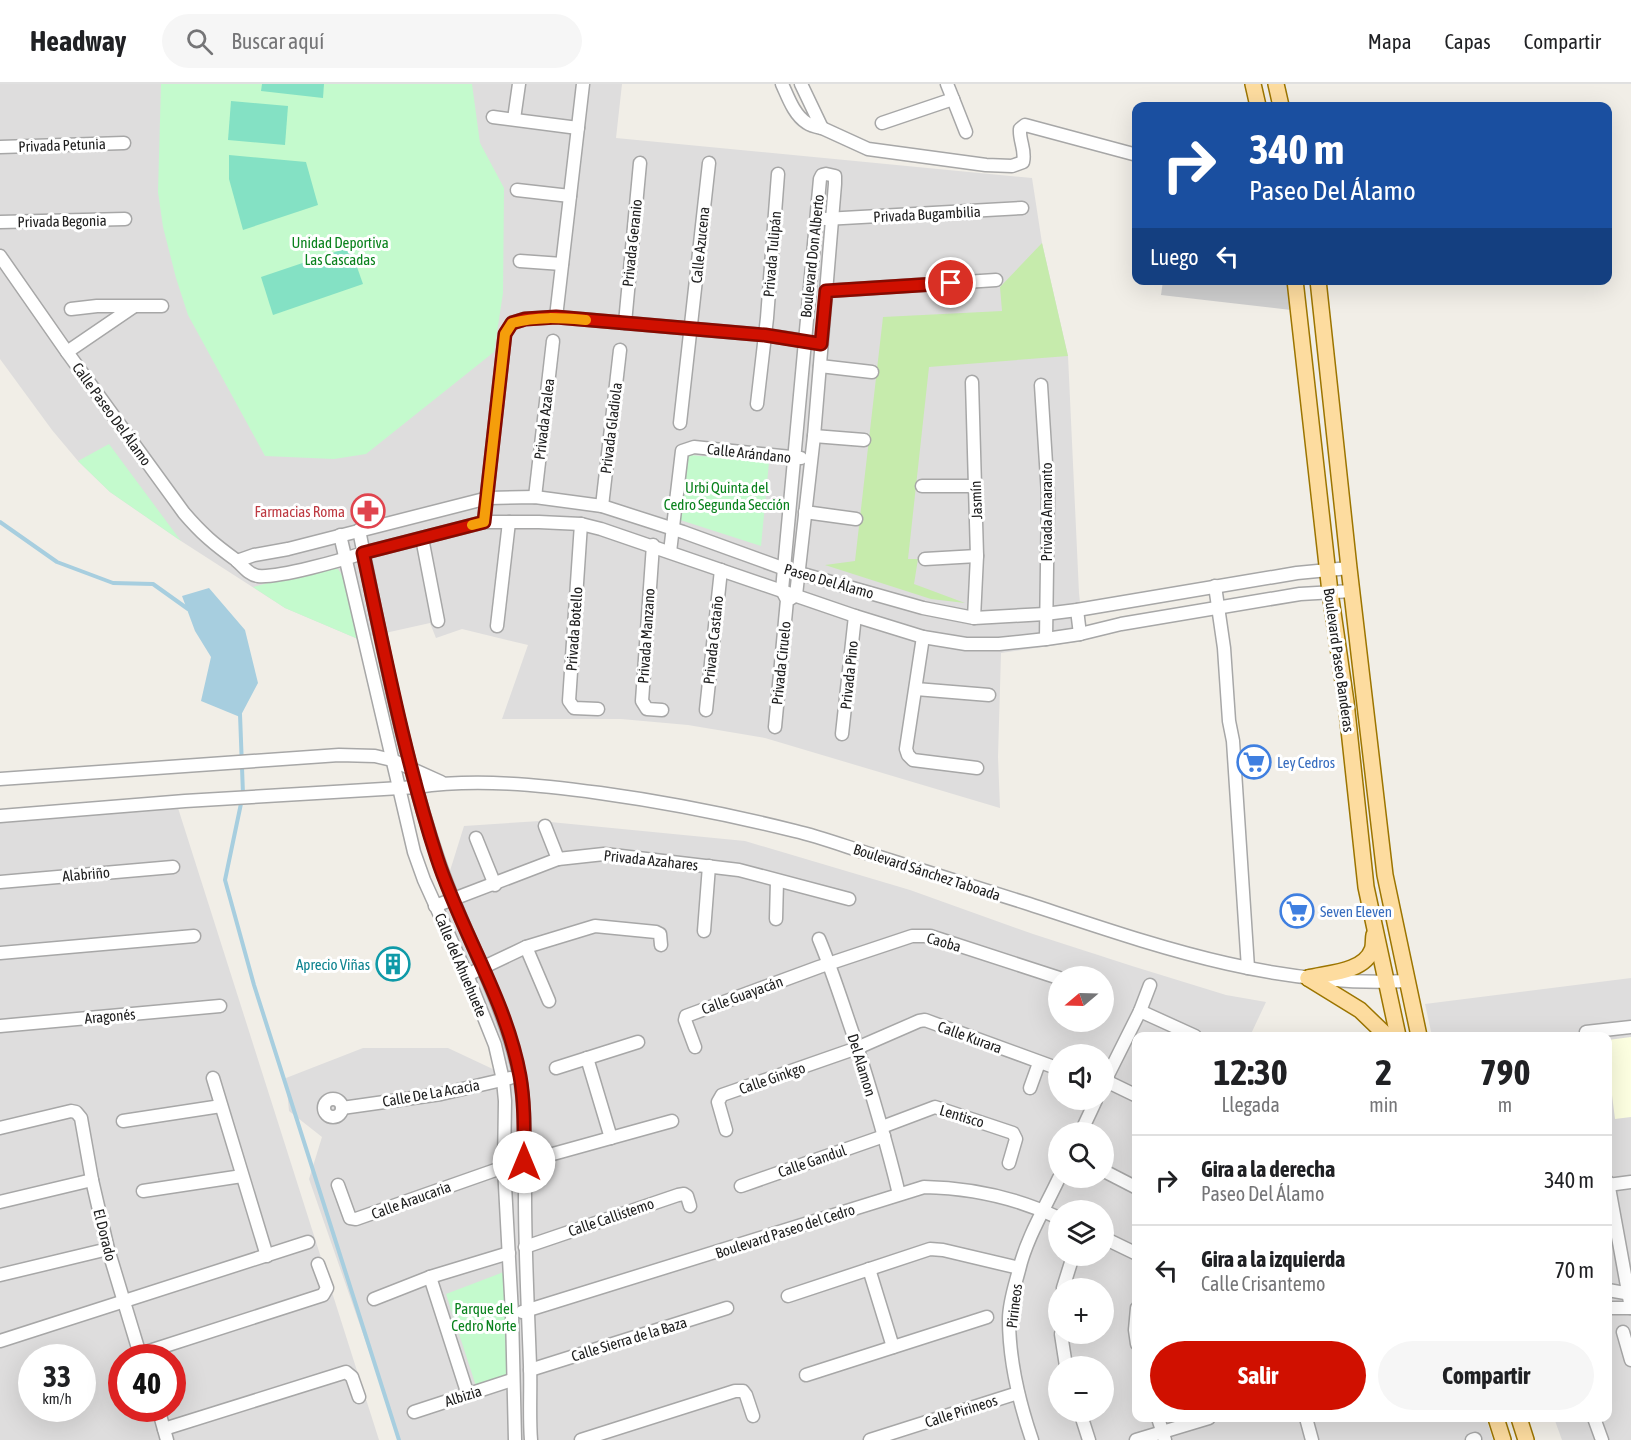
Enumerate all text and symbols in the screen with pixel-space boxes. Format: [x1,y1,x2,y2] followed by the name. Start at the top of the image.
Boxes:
[162,14,582,68] search box
[30,25,126,57] text: Headway
[183,25,216,58] icon: search
[231,28,324,54] text: Buscar aquí
[1368,29,1411,53] text: Mapa
[1444,29,1491,53] text: Capas
[1524,29,1601,53] text: Compartir
[1249,125,1344,173] text: 340 m
[1150,126,1228,204] icon: right
[18,135,106,155] street label: Privada Petunia
[1249,175,1416,206] text: Paseo Del Álamo
[797,193,827,319] street label: Boulevard Don Alberto
[619,198,645,288] street label: Privada Geranio
[873,203,981,225] street label: Privada Bugambilia
[688,206,712,284] street label: Calle Azucena
[760,210,784,298] street label: Privada Tulipán
[17,212,107,230] street label: Privada Begonia
[291,234,389,268] park label: Unidad Deportiva Las Cascadas
[1211,240,1244,273] icon: left
[1150,244,1199,270] text: Luego
[925,257,976,308] pin
[934,266,967,299] icon: arrive
[69,359,155,469] street label: Calle Paseo Del Álamo
[531,377,557,461] street label: Privada Azalea
[597,381,625,475] street label: Privada Gladiola
[706,440,792,466] street label: Calle Arándano
[1038,462,1055,562] street label: Privada Amaranto
[664,479,790,513] park label: Urbi Quinta del Cedro Segunda Sección
[967,480,985,520] street label: Jasmín
[350,493,386,529] pharmacy icon: Farmacias Roma
[254,503,345,520] place label: Farmacias Roma
[782,560,876,602] street label: Paseo Del Álamo
[563,586,585,672] street label: Privada Botello
[1320,587,1358,733] street label: Boulevard Paseo Banderas
[634,588,658,684] street label: Privada Manzano
[700,595,726,685] street label: Privada Castaño
[768,620,794,706] street label: Privada Ciruelo
[837,640,861,710] street label: Privada Pino
[1236,744,1272,780] supermarket icon: Ley Cedros
[1277,754,1335,771] place label: Ley Cedros
[851,840,1003,904] street label: Boulevard Sánchez Taboada
[603,847,699,873] street label: Privada Azahares
[62,863,110,885] street label: Alabriño
[1279,893,1315,929] supermarket icon: Seven Eleven
[1320,903,1392,920] place label: Seven Eleven
[431,910,491,1020] street label: Calle del Ahuehuete
[925,929,963,955] street label: Caoba
[375,946,411,982] building icon: Aprecio Viñas
[296,956,370,973] place label: Aprecio Viñas
[1048,966,1114,1032] north arrow
[1048,966,1114,1422] map controls
[699,972,785,1018] street label: Calle Guayacán
[84,1005,136,1027] street label: Aragonés
[936,1018,1004,1056] street label: Calle Kurara
[844,1032,880,1098] street label: Del Alamon
[1048,1044,1114,1110] button: sound
[1214,1051,1288,1093] text: 12:30
[1375,1051,1392,1093] text: 2
[1480,1051,1530,1093] text: 790
[737,1059,807,1097] street label: Calle Ginkgo
[381,1076,481,1110] street label: Calle De La Acacia
[1222,1093,1280,1116] text: Llegada
[1369,1093,1398,1116] text: min
[1498,1093,1512,1116] text: m
[938,1101,986,1131] street label: Lentisco
[1048,1122,1114,1188] button: search
[492,1130,556,1194] position arrow
[776,1141,848,1181] street label: Calle Gandul
[1201,1156,1335,1182] text: Gira a la derecha
[1150,1164,1183,1197] icon: right
[1544,1167,1594,1193] text: 340 m
[369,1178,453,1222] street label: Calle Araucaria
[1201,1182,1324,1205] text: Paseo Del Álamo
[566,1194,656,1240] street label: Calle Callistemo
[713,1200,857,1262] street label: Boulevard Paseo del Cedro
[1048,1200,1114,1266] button: layers
[90,1207,120,1263] street label: El Dorado
[1201,1246,1345,1272] text: Gira a la izquierda
[1150,1254,1183,1287] icon: left
[1554,1257,1594,1283] text: 70 m
[1201,1272,1326,1295] text: Calle Crisantemo
[1048,1278,1114,1344] button: +
[1003,1283,1025,1329] street label: Pirineos
[451,1300,517,1334] park label: Parque del Cedro Norte
[569,1313,689,1365] street label: Calle Sierra de la Baza
[1150,1341,1366,1410] button: Salir
[1378,1341,1594,1410] button: Compartir
[108,1344,186,1422] speed limit sign: 40
[1048,1356,1114,1422] button: −
[43,1359,71,1393] text: 33
[442,1382,484,1410] street label: Albizia
[42,1390,72,1407] text: km/h
[923,1391,999,1431] street label: Calle Pirineos

